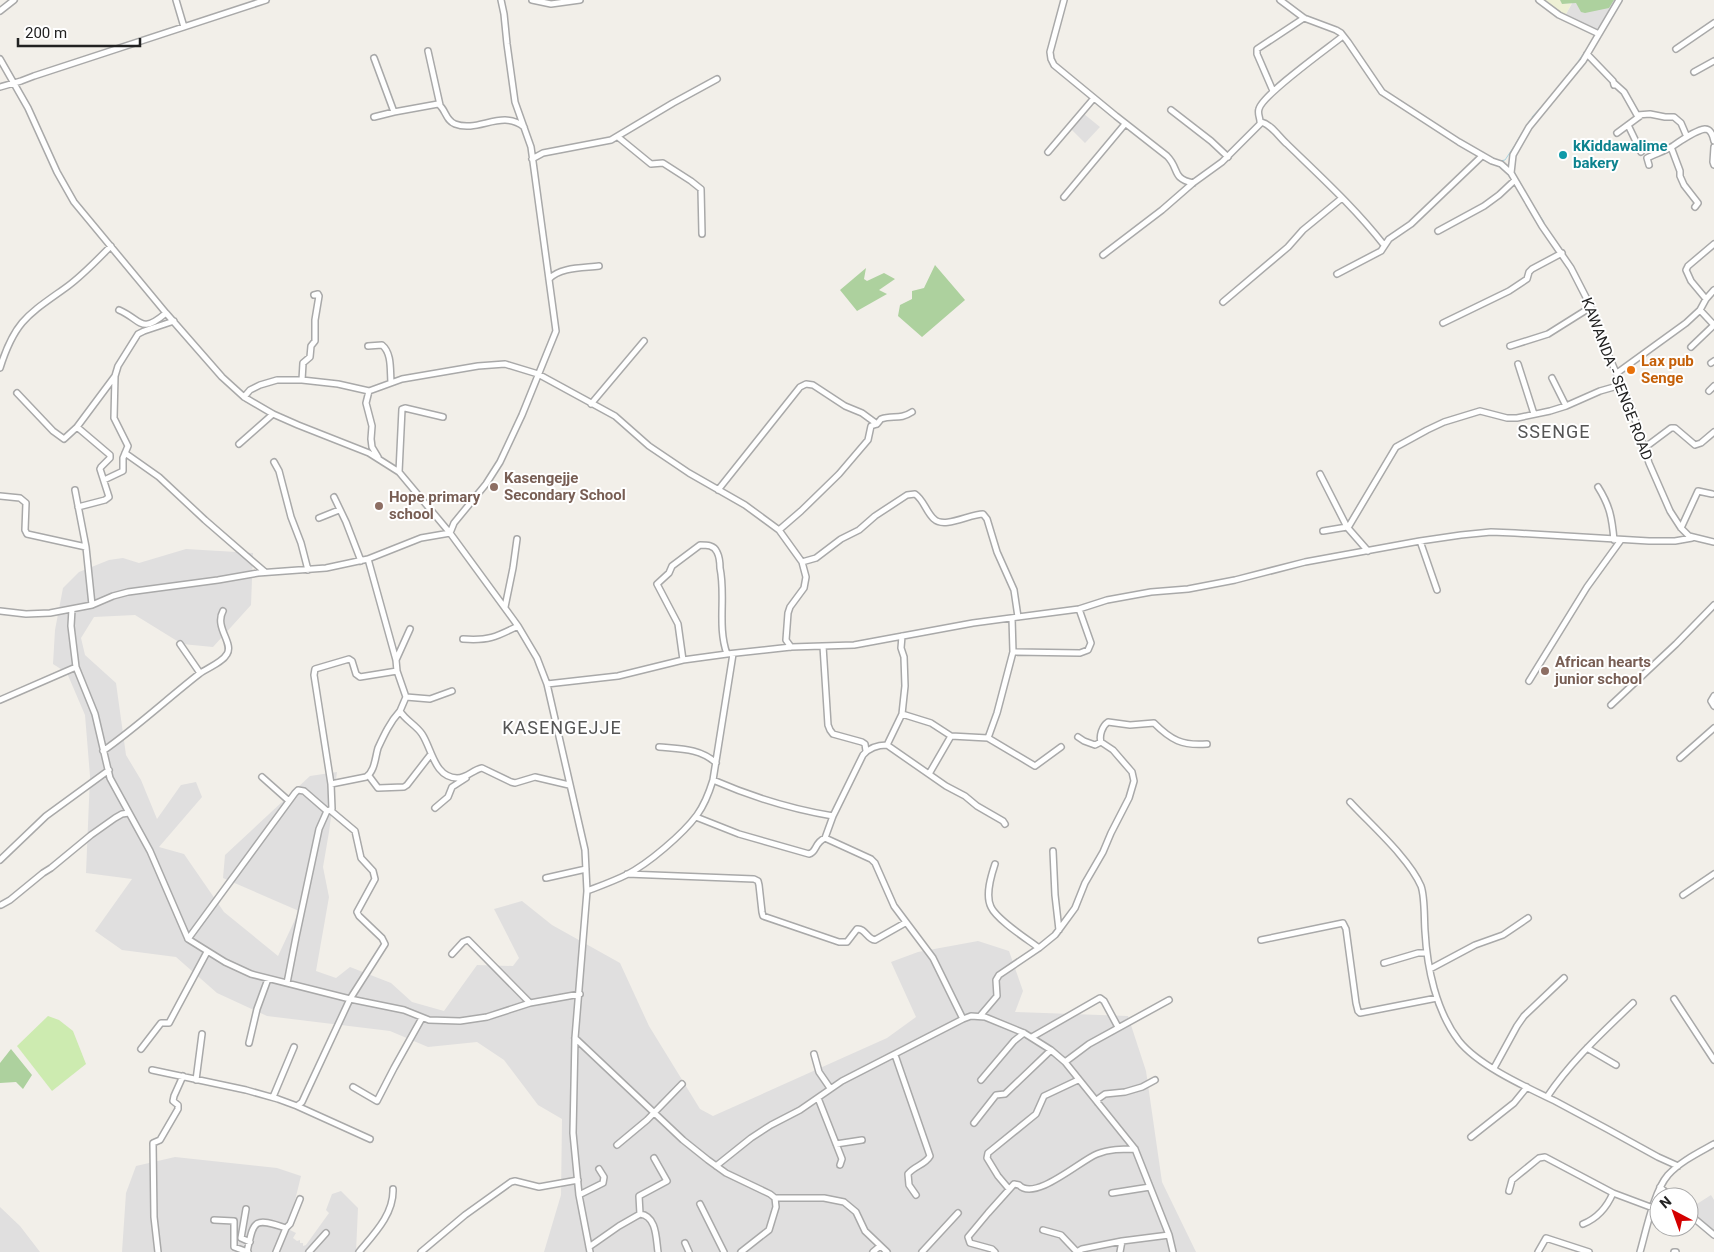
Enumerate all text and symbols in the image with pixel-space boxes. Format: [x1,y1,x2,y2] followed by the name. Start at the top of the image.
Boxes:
[18,15,140,47] scale bar
[25,24,67,42] text: 200 m
[1573,137,1668,172] place label: kKiddawalime bakery
[1557,149,1569,161] marker: kKiddawalime bakery
[1578,295,1656,463] street label: KAWANDA - SENGE ROAD
[1641,352,1694,387] place label: Lax pub Senge
[1625,364,1637,376] marker: Lax pub Senge
[1518,421,1590,442] district label: SSENGE
[504,469,626,504] place label: Kasengejje Secondary School
[488,481,500,493] marker: Kasengejje Secondary School
[389,488,481,523] place label: Hope primary school
[373,500,385,512] marker: Hope primary school
[1554,653,1651,688] place label: African hearts junior school
[1539,665,1551,677] marker: African hearts junior school
[502,717,622,738] district label: KASENGEJJE
[1649,1187,1699,1237] north arrow
[1656,1193,1674,1211] text: N

